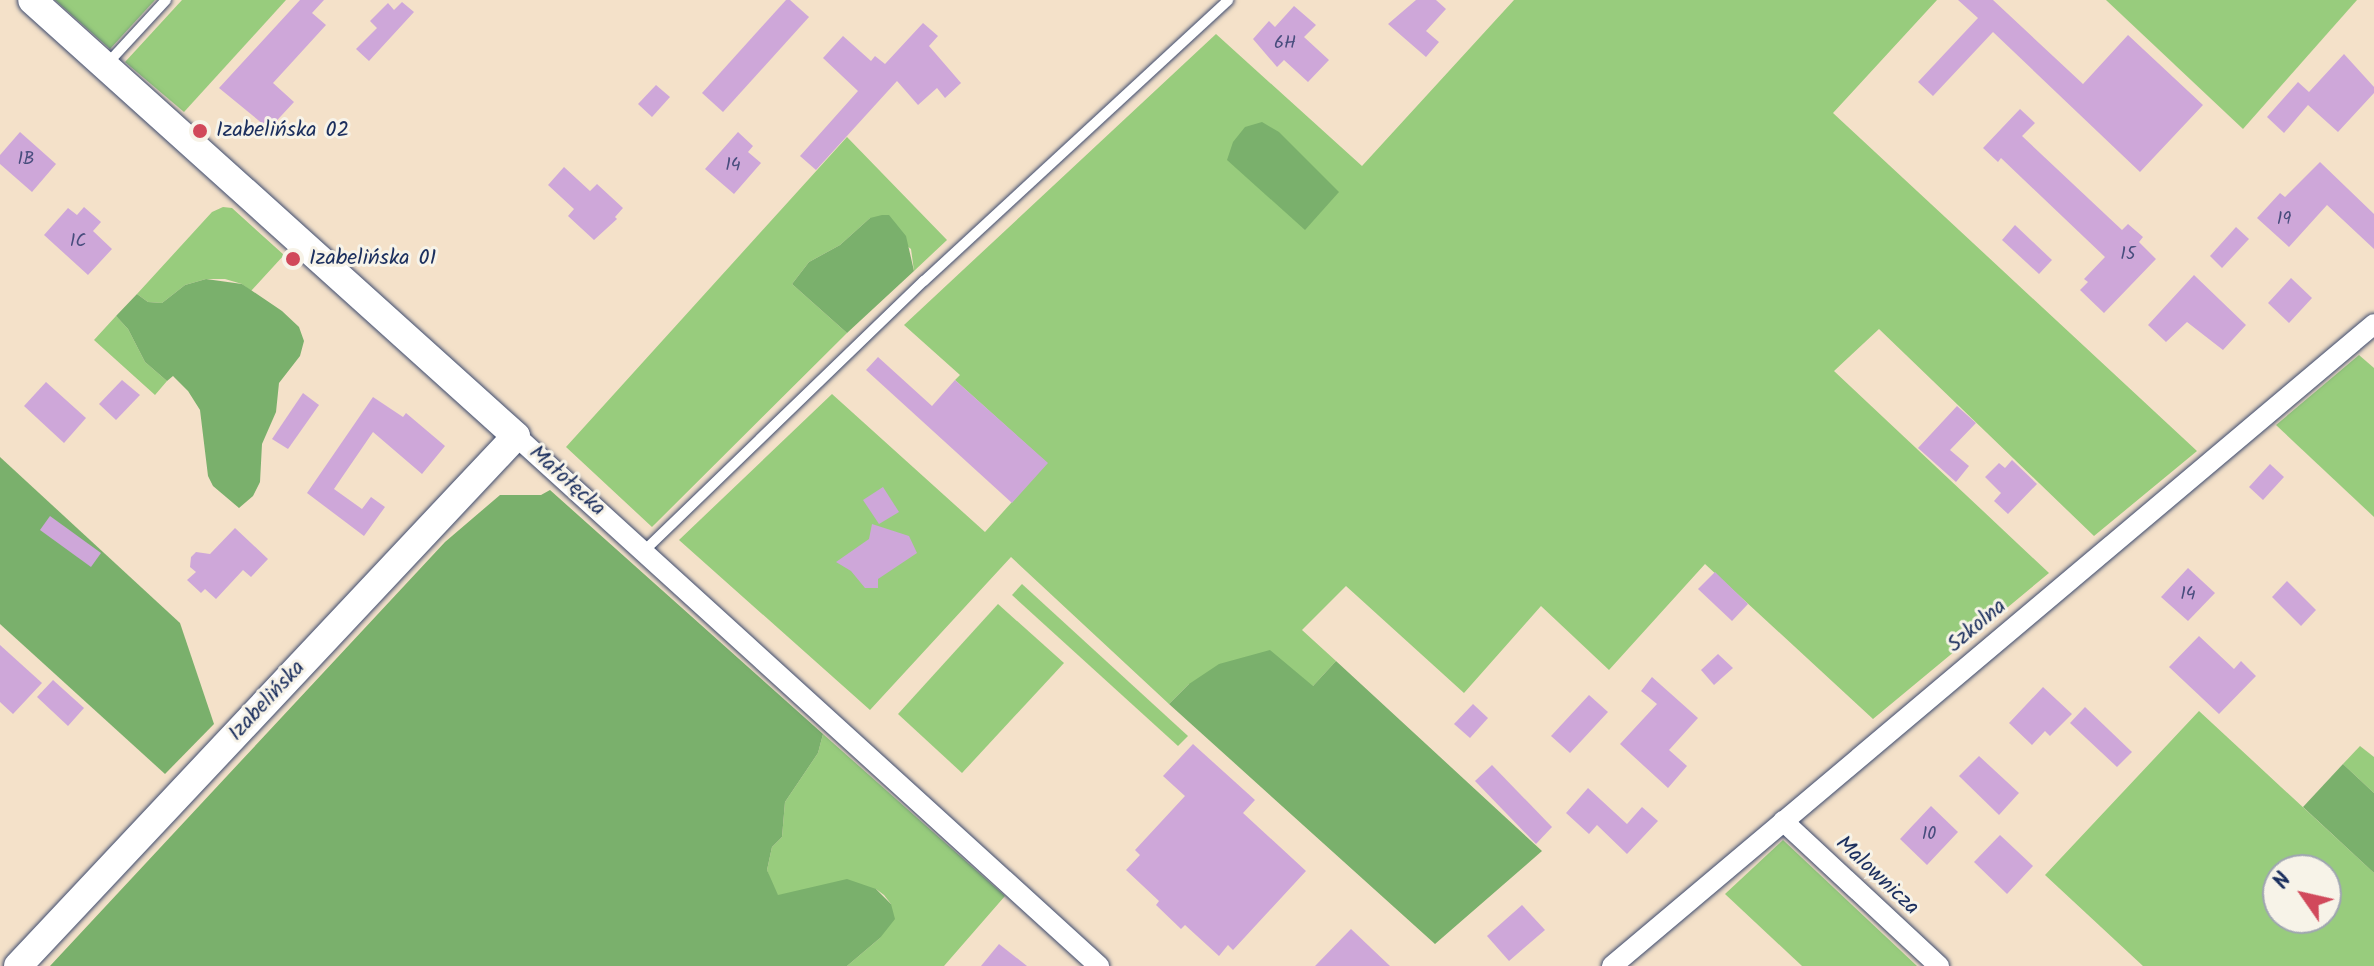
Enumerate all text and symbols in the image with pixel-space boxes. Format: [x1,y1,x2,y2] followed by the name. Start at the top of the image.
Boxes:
[1274,33,1296,55] house number: 6H
[216,118,349,144] place label: Izabelińska 02
[191,122,209,140] marker: Izabelińska 02
[17,149,35,171] house number: 1B
[725,155,741,177] house number: 14
[2277,209,2291,231] house number: 19
[70,231,86,253] house number: 1C
[2120,244,2136,266] house number: 15
[309,246,436,272] place label: Izabelińska 01
[284,250,302,268] marker: Izabelińska 01
[523,440,611,522] street label: Małołęcka
[2180,584,2196,606] house number: 14
[1942,594,2012,658] street label: Szkolna
[223,655,311,747] street label: Izabelińska
[1922,824,1936,846] house number: 10
[1830,831,1924,921] street label: Malownicza
[2262,854,2342,934] north arrow
[2265,866,2302,897] text: N

